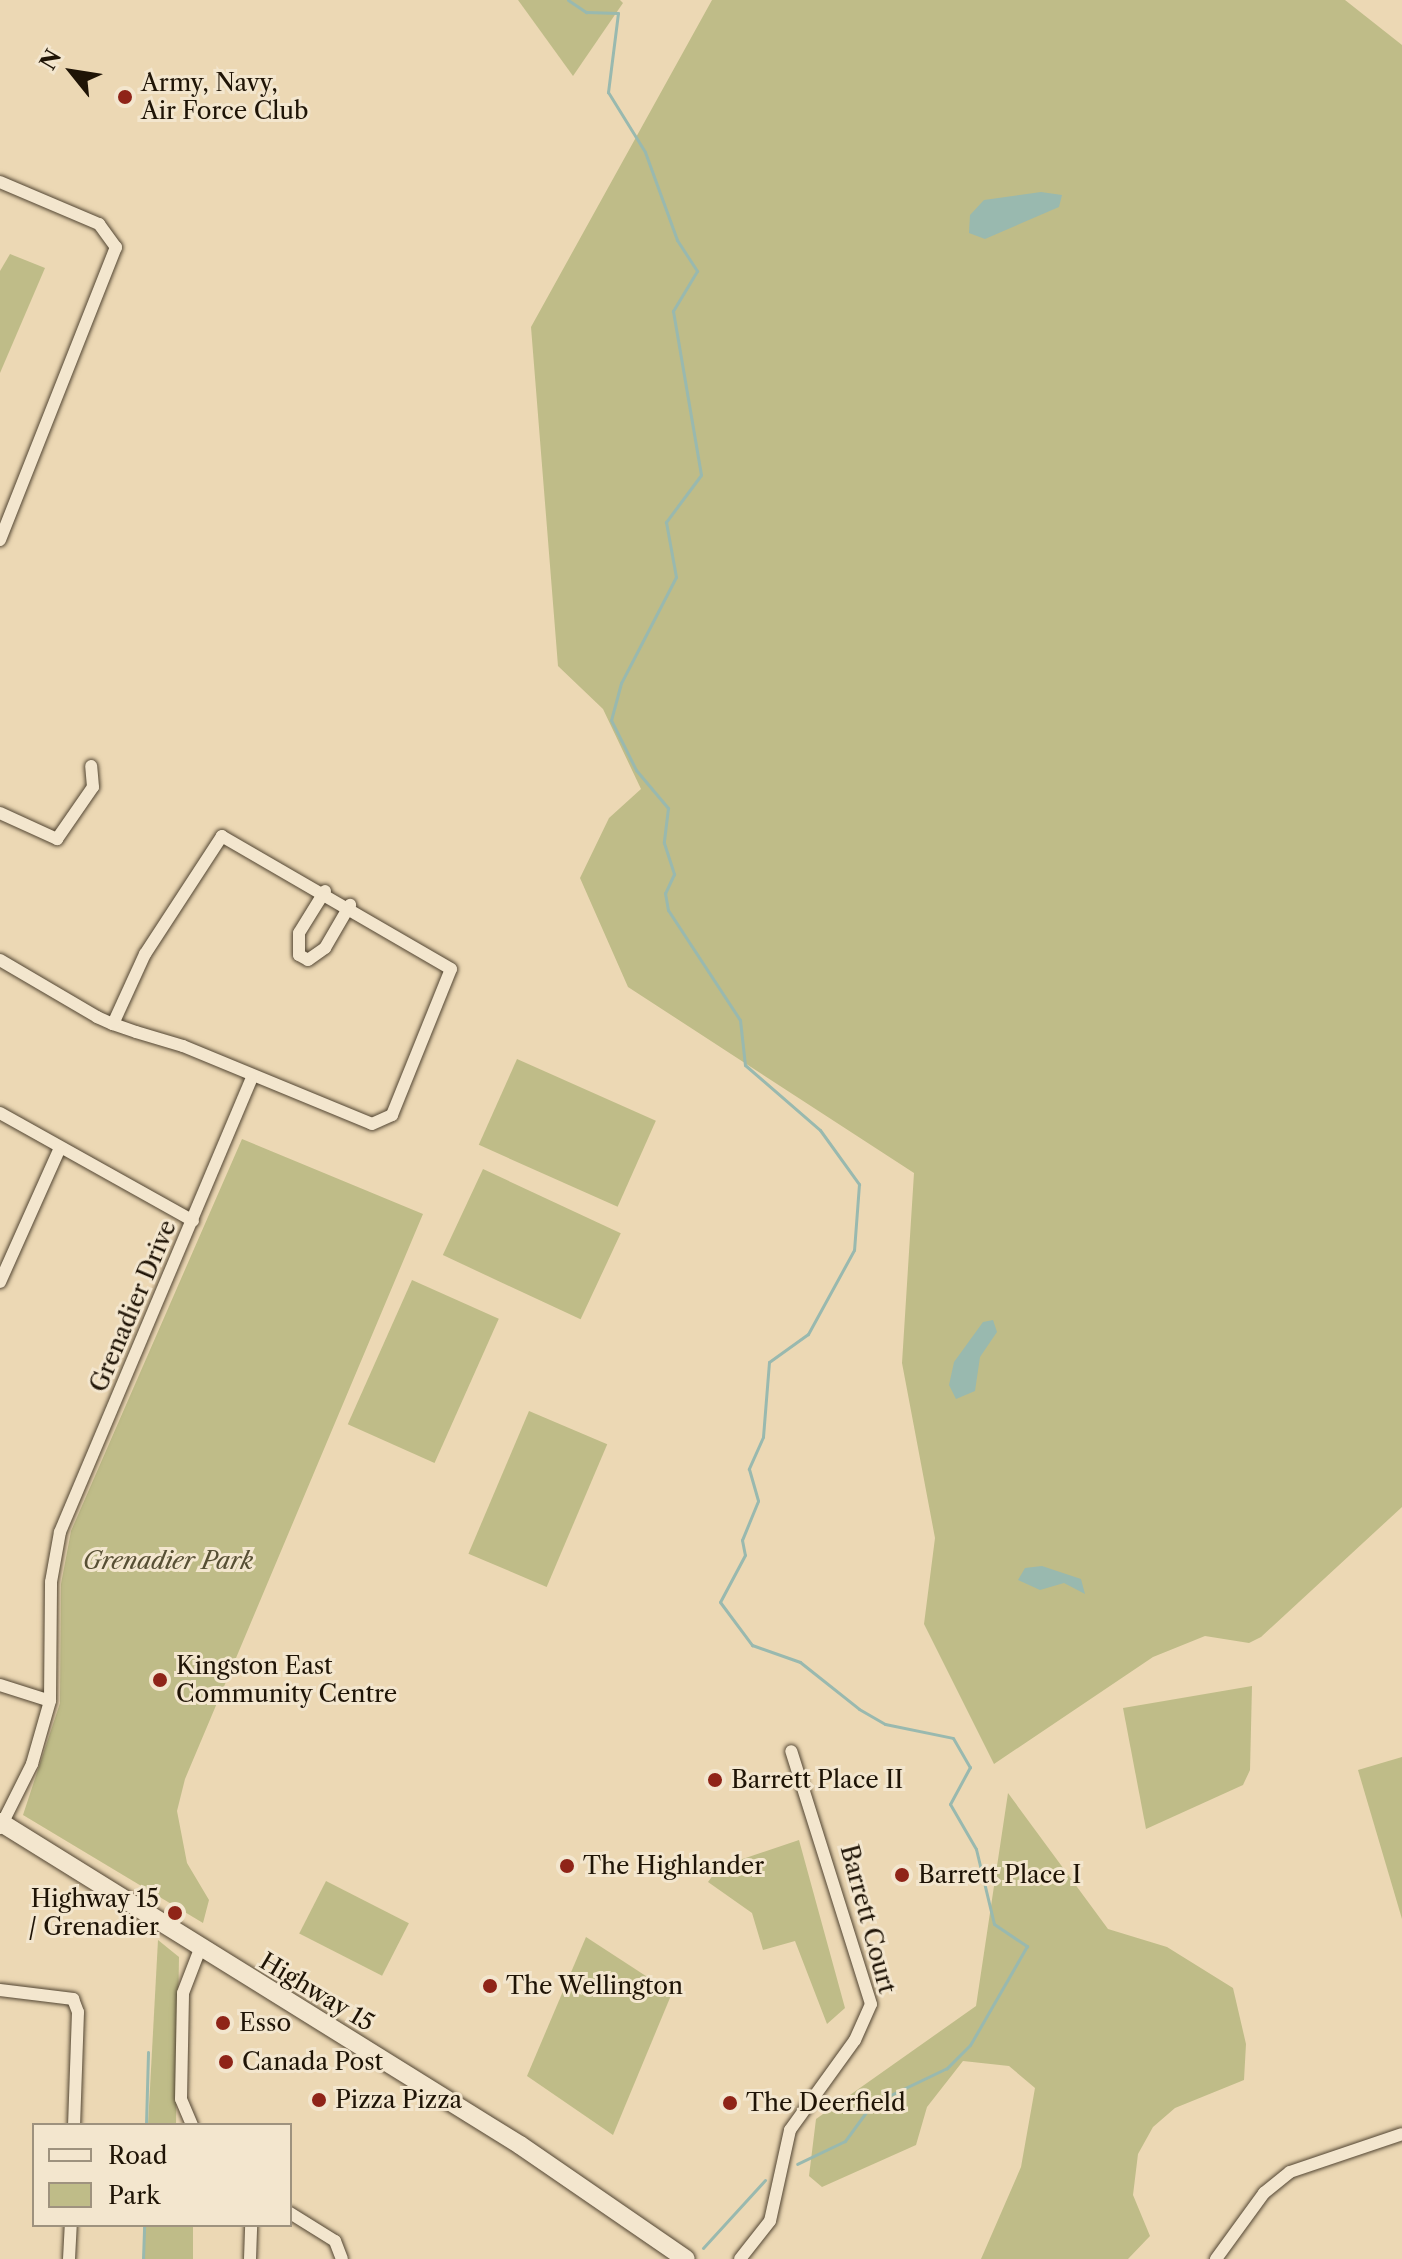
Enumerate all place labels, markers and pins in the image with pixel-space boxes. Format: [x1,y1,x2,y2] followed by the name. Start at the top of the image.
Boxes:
[141,69,309,125] place label: Army, Navy, Air Force Club
[116,88,134,106] marker: Army, Navy, Air Force Club
[176,1652,398,1708] place label: Kingston East Community Centre
[151,1671,169,1689] marker: Kingston East Community Centre
[731,1766,903,1794] place label: Barrett Place II
[706,1771,724,1789] marker: Barrett Place II
[583,1852,764,1880] place label: The Highlander
[558,1857,576,1875] marker: The Highlander
[918,1861,1081,1889] place label: Barrett Place I
[893,1866,911,1884] marker: Barrett Place I
[28,1885,159,1941] place label: Highway 15 / Grenadier
[166,1904,184,1922] marker: Highway 15 / Grenadier
[506,1972,684,2000] place label: The Wellington
[481,1977,499,1995] marker: The Wellington
[239,2009,291,2037] place label: Esso
[214,2014,232,2032] marker: Esso
[242,2048,383,2076] place label: Canada Post
[217,2053,235,2071] marker: Canada Post
[335,2086,463,2114] place label: Pizza Pizza
[746,2089,906,2117] place label: The Deerfield
[310,2091,328,2109] marker: Pizza Pizza
[721,2094,739,2112] marker: The Deerfield

